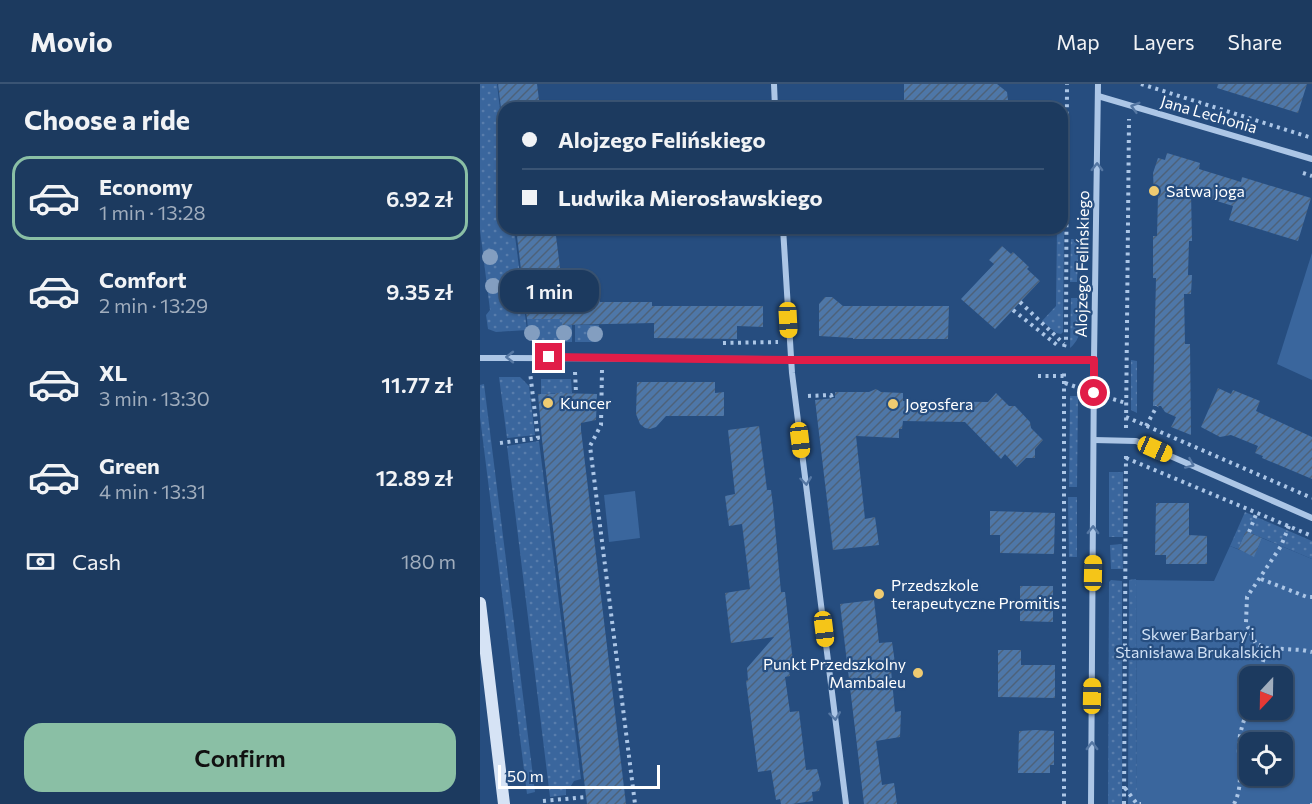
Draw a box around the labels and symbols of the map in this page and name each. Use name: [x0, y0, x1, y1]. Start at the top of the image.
street label: Jana Lechonia: [1159, 91, 1260, 136]
one-way arrow: [1130, 102, 1141, 114]
one-way arrow: [1091, 162, 1103, 171]
place label: Satwa joga: [1166, 181, 1245, 200]
marker: Satwa joga: [1147, 184, 1161, 198]
street label: Alojzego Felińskiego: [1071, 190, 1092, 338]
callout: 1 min: [500, 270, 598, 312]
car: [778, 302, 798, 338]
route end: [535, 343, 562, 370]
one-way arrow: [506, 351, 515, 363]
route start: [1080, 379, 1107, 406]
place label: Kuncer: [560, 393, 612, 412]
place label: Jogosfera: [905, 394, 973, 413]
marker: Kuncer: [541, 396, 555, 410]
marker: Jogosfera: [886, 397, 900, 411]
car: [789, 421, 811, 459]
car: [1135, 433, 1175, 465]
one-way arrow: [1183, 457, 1194, 469]
one-way arrow: [799, 476, 811, 485]
one-way arrow: [1087, 525, 1099, 534]
car: [1084, 555, 1102, 591]
place label: Przedszkole terapeutyczne Promitis: [891, 575, 1060, 612]
marker: Przedszkole terapeutyczne Promitis: [872, 587, 886, 601]
car: [813, 610, 835, 648]
park label: Skwer Barbary i Stanisława Brukalskich: [1115, 624, 1281, 661]
place label: Punkt Przedszkolny Mambaleu: [763, 654, 906, 691]
marker: Punkt Przedszkolny Mambaleu: [911, 666, 925, 680]
north arrow: [1239, 666, 1293, 720]
car: [1083, 678, 1101, 714]
one-way arrow: [828, 711, 841, 721]
one-way arrow: [1086, 741, 1098, 750]
scale bar: [498, 762, 660, 790]

